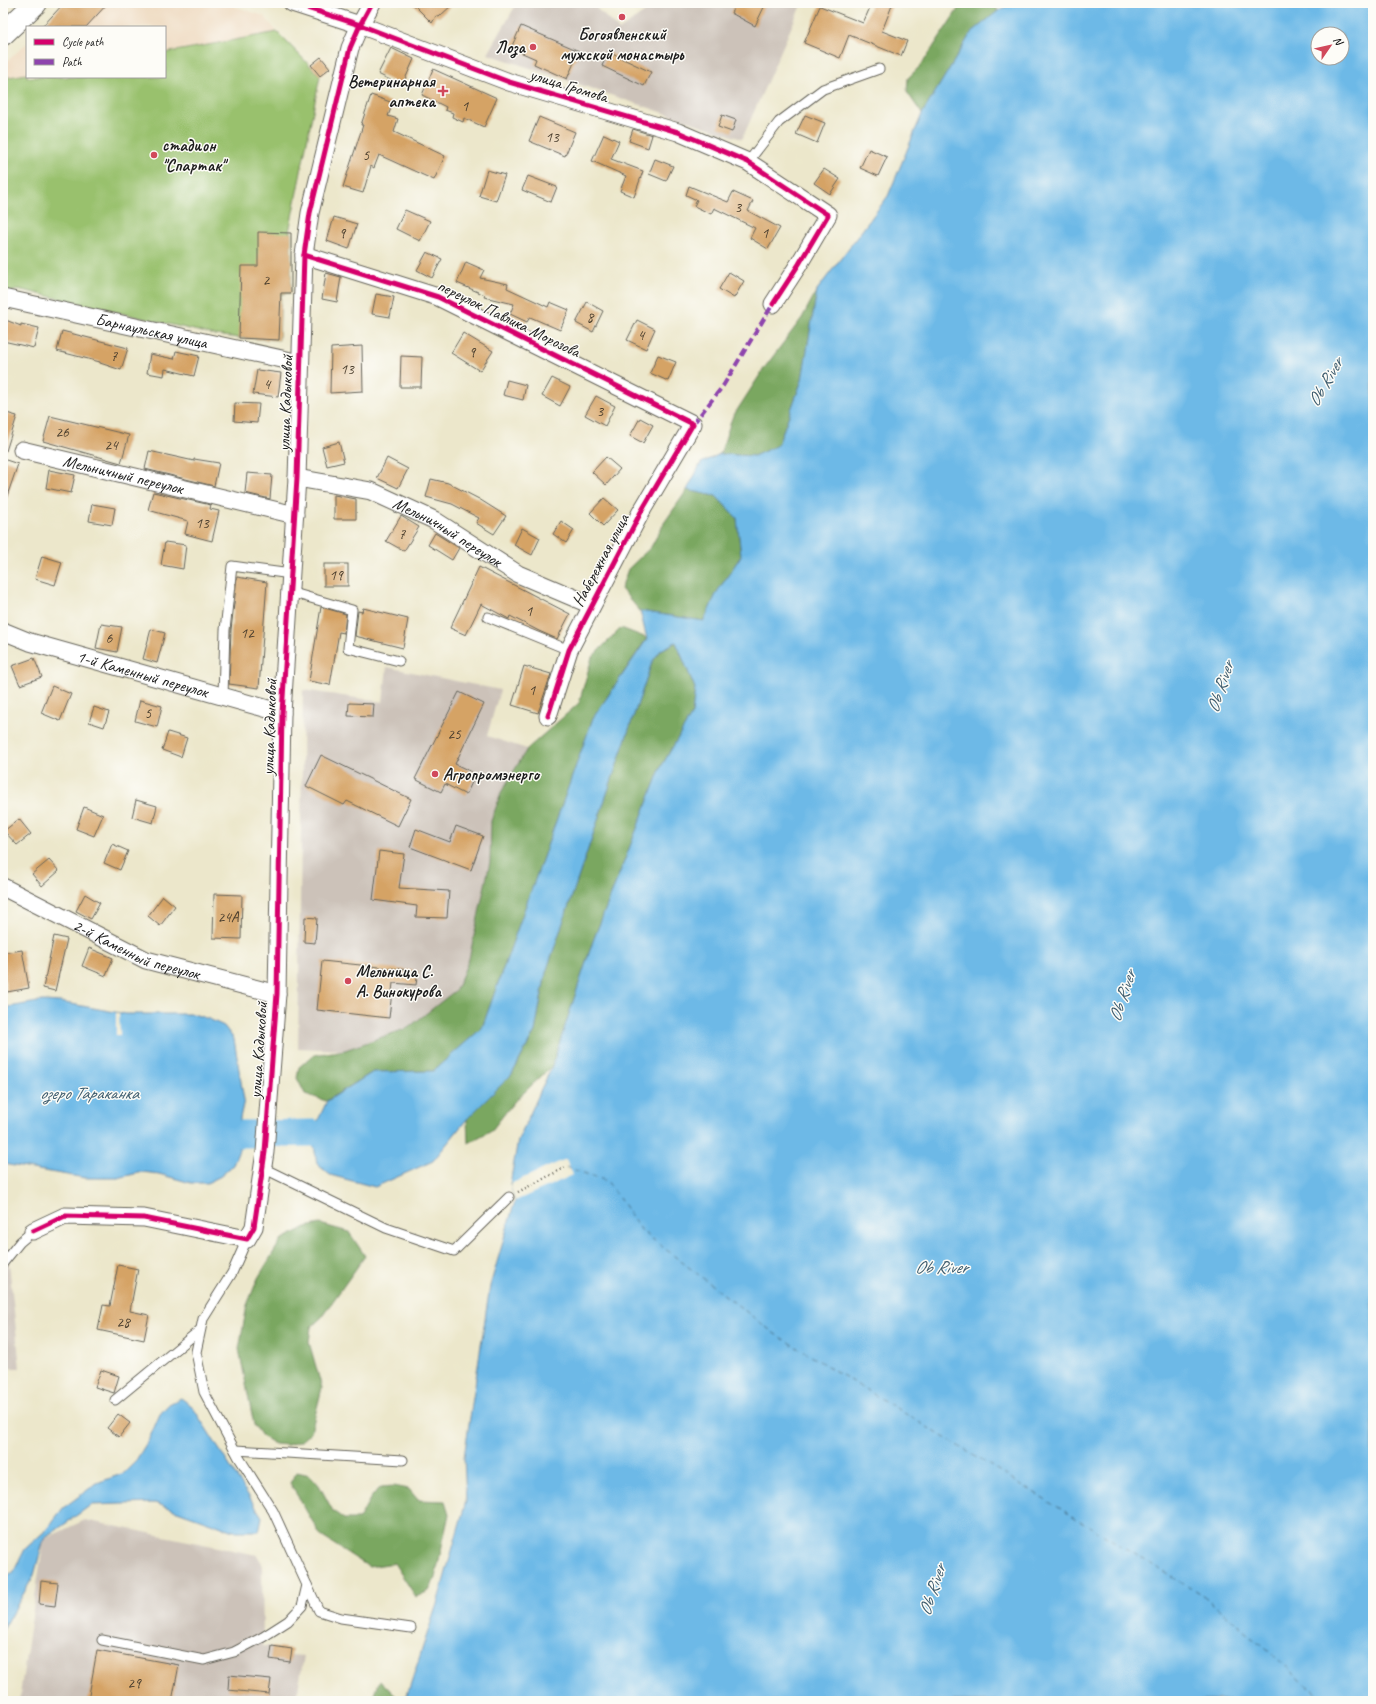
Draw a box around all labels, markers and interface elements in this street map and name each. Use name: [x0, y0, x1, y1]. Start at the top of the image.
marker: Богоявленский мужской монастырь: [617, 12, 627, 22]
place label: Богоявленский мужской монастырь: [560, 24, 685, 65]
legend: [26, 26, 166, 78]
north arrow: [1310, 26, 1350, 66]
text: Cycle path: [62, 34, 104, 50]
text: N: [1331, 34, 1347, 49]
place label: Лоза: [495, 37, 527, 59]
marker: Лоза: [528, 42, 538, 52]
text: Path: [62, 54, 82, 70]
street label: улица Громова: [526, 63, 612, 108]
place label: Ветеринарная аптека: [348, 71, 437, 112]
marker: Ветеринарная аптека: [438, 86, 448, 96]
house number: 1: [462, 97, 470, 116]
house number: 13: [545, 128, 560, 147]
place label: стадион "Спартак": [162, 135, 229, 176]
house number: 5: [363, 146, 371, 165]
marker: стадион "Спартак": [149, 150, 159, 160]
house number: 3: [735, 198, 743, 217]
house number: 9: [339, 224, 347, 243]
house number: 1: [762, 224, 770, 243]
house number: 2: [263, 271, 271, 290]
street label: переулок Павлика Морозова: [434, 275, 585, 363]
house number: 8: [587, 308, 595, 327]
street label: Барнаульская улица: [94, 309, 210, 354]
house number: 4: [638, 326, 646, 345]
house number: 9: [469, 343, 477, 362]
house number: 7: [111, 347, 119, 366]
water label: Ob River: [1302, 351, 1349, 410]
street label: улица Кадыковой: [273, 353, 298, 453]
house number: 13: [340, 360, 355, 379]
house number: 4: [264, 375, 272, 394]
house number: 3: [597, 402, 605, 421]
house number: 26: [55, 423, 70, 442]
house number: 24: [104, 436, 119, 455]
street label: Мельничный переулок: [61, 450, 187, 499]
street label: Мельничный переулок: [390, 493, 507, 573]
street label: Набережная улица: [567, 509, 634, 610]
house number: 13: [195, 514, 210, 533]
house number: 7: [399, 525, 407, 544]
house number: 19: [329, 566, 344, 585]
house number: 1: [526, 602, 534, 621]
house number: 12: [240, 624, 255, 643]
house number: 6: [106, 629, 114, 648]
street label: 1-й Каменный переулок: [74, 646, 212, 703]
water label: Ob River: [1201, 655, 1240, 715]
street label: улица Кадыковой: [257, 677, 282, 777]
house number: 1: [529, 681, 537, 700]
house number: 5: [145, 704, 153, 723]
house number: 25: [447, 725, 462, 744]
place label: Агропромэнерго: [443, 764, 541, 785]
marker: Агропромэнерго: [430, 769, 440, 779]
house number: 24А: [217, 908, 240, 927]
street label: 2-й Каменный переулок: [70, 915, 204, 985]
place label: Мельница С. А. Винокурова: [356, 961, 442, 1002]
water label: Ob River: [1103, 964, 1142, 1024]
marker: Мельница С. А. Винокурова: [343, 976, 353, 986]
street label: улица Кадыковой: [245, 1000, 272, 1100]
water label: озеро Тараканка: [40, 1082, 140, 1105]
water label: Ob River: [915, 1256, 971, 1278]
house number: 28: [116, 1313, 131, 1332]
water label: Ob River: [913, 1558, 952, 1618]
house number: 29: [127, 1674, 142, 1693]

